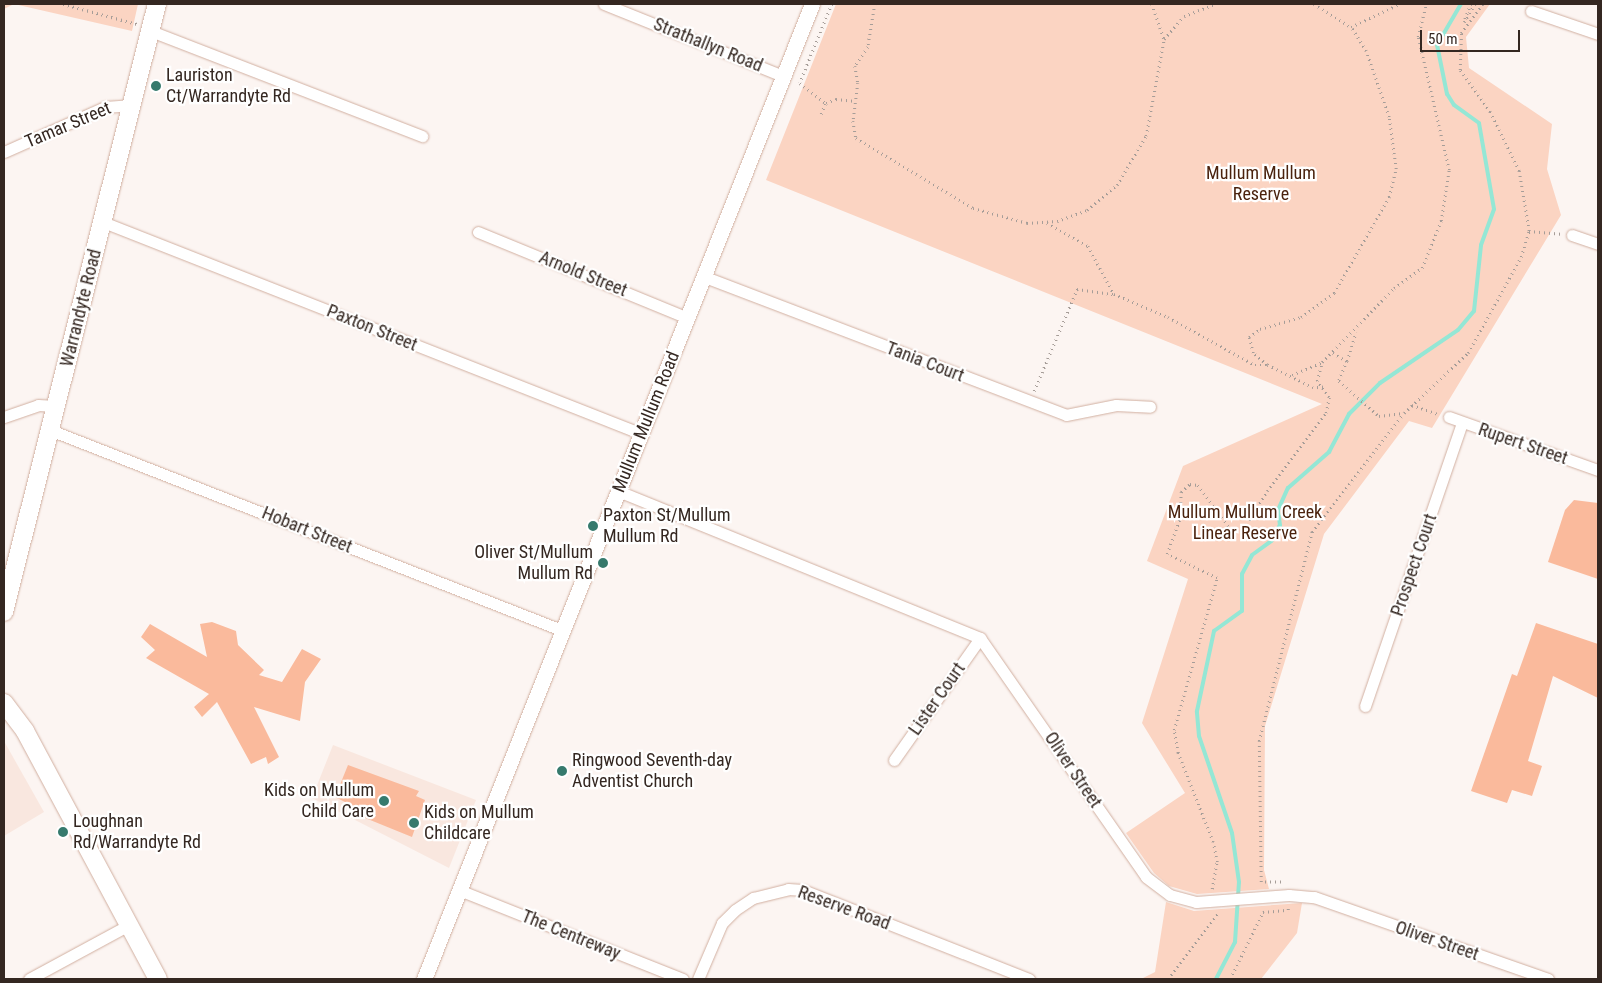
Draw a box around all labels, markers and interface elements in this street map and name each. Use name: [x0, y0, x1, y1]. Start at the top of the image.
street label: Strathallyn Road: [650, 13, 766, 77]
scale bar: [1422, 20, 1522, 52]
text: 50 m: [1428, 30, 1458, 48]
place label: Lauriston Ct/Warrandyte Rd: [166, 65, 291, 108]
marker: Lauriston Ct/Warrandyte Rd: [150, 80, 162, 92]
street label: Tamar Street: [22, 97, 114, 153]
park label: Mullum Mullum Reserve: [1206, 163, 1316, 205]
street label: Warrandyte Road: [56, 247, 106, 369]
street label: Arnold Street: [536, 247, 630, 301]
street label: Paxton Street: [324, 300, 420, 356]
street label: Tania Court: [883, 337, 967, 387]
street label: Mullum Mullum Road: [608, 348, 684, 496]
street label: Rupert Street: [1475, 419, 1571, 469]
street label: Hobart Street: [259, 502, 355, 558]
park label: Mullum Mullum Creek Linear Reserve: [1168, 502, 1322, 544]
place label: Paxton St/Mullum Mullum Rd: [603, 505, 731, 548]
street label: Prospect Court: [1386, 511, 1442, 619]
marker: Paxton St/Mullum Mullum Rd: [587, 520, 599, 532]
place label: Oliver St/Mullum Mullum Rd: [474, 542, 593, 584]
marker: Oliver St/Mullum Mullum Rd: [597, 557, 609, 569]
street label: Lister Court: [904, 659, 970, 739]
street label: Oliver Street: [1040, 728, 1106, 812]
place label: Ringwood Seventh-day Adventist Church: [572, 750, 732, 792]
marker: Ringwood Seventh-day Adventist Church: [556, 765, 568, 777]
place label: Kids on Mullum Child Care: [264, 780, 374, 822]
marker: Kids on Mullum Child Care: [378, 795, 390, 807]
place label: Kids on Mullum Childcare: [424, 802, 534, 844]
place label: Loughnan Rd/Warrandyte Rd: [73, 811, 201, 854]
marker: Kids on Mullum Childcare: [408, 817, 420, 829]
marker: Loughnan Rd/Warrandyte Rd: [57, 826, 69, 838]
street label: Reserve Road: [795, 881, 893, 935]
street label: The Centreway: [518, 905, 624, 965]
street label: Oliver Street: [1392, 917, 1482, 965]

